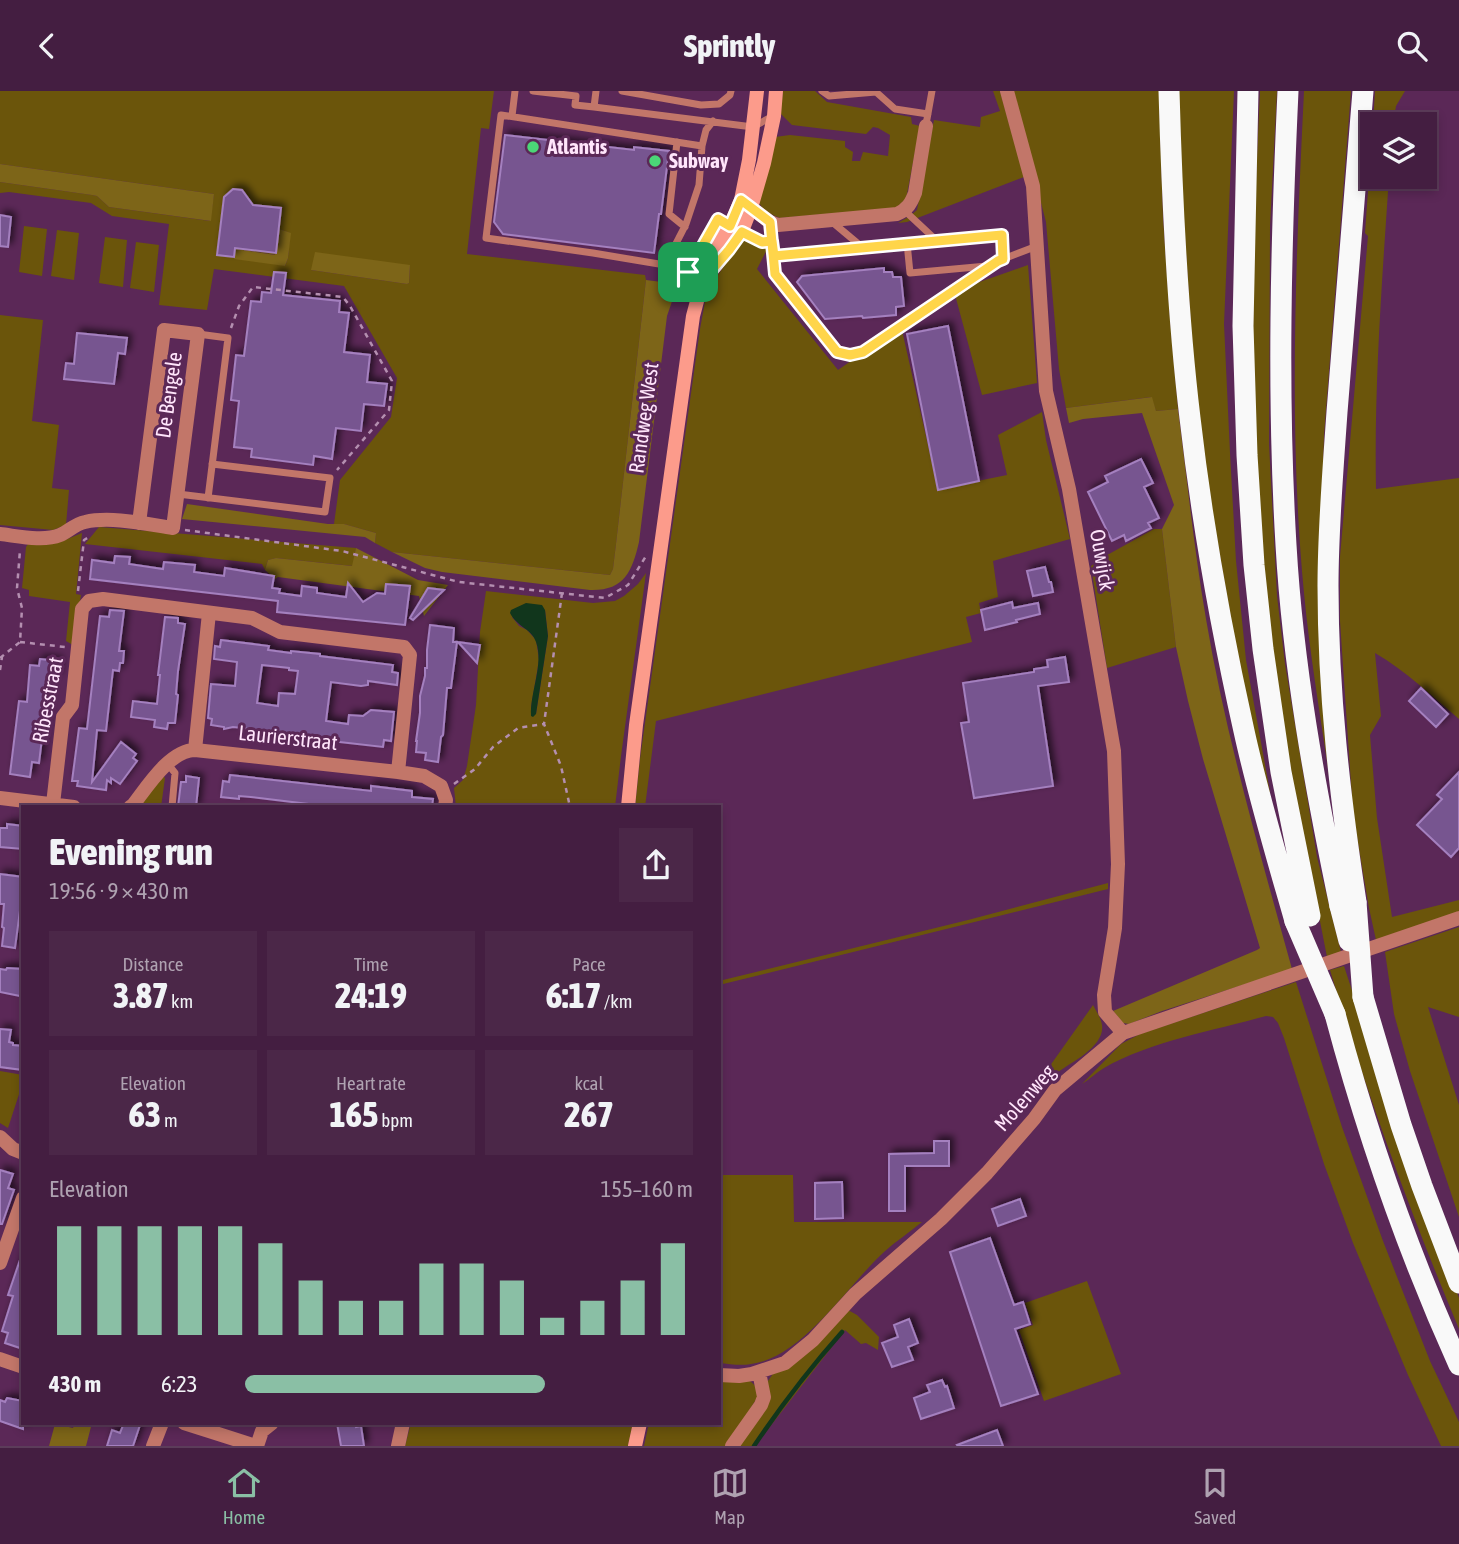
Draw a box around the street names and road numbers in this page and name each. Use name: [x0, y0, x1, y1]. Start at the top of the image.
street label: De Bengele: [150, 350, 186, 440]
street label: Randweg West: [623, 361, 663, 475]
street label: Ouwijck: [1086, 527, 1120, 592]
street label: Ribesstraat: [27, 655, 67, 745]
street label: Laurierstraat: [237, 720, 339, 754]
street label: Molenweg: [989, 1059, 1060, 1135]

